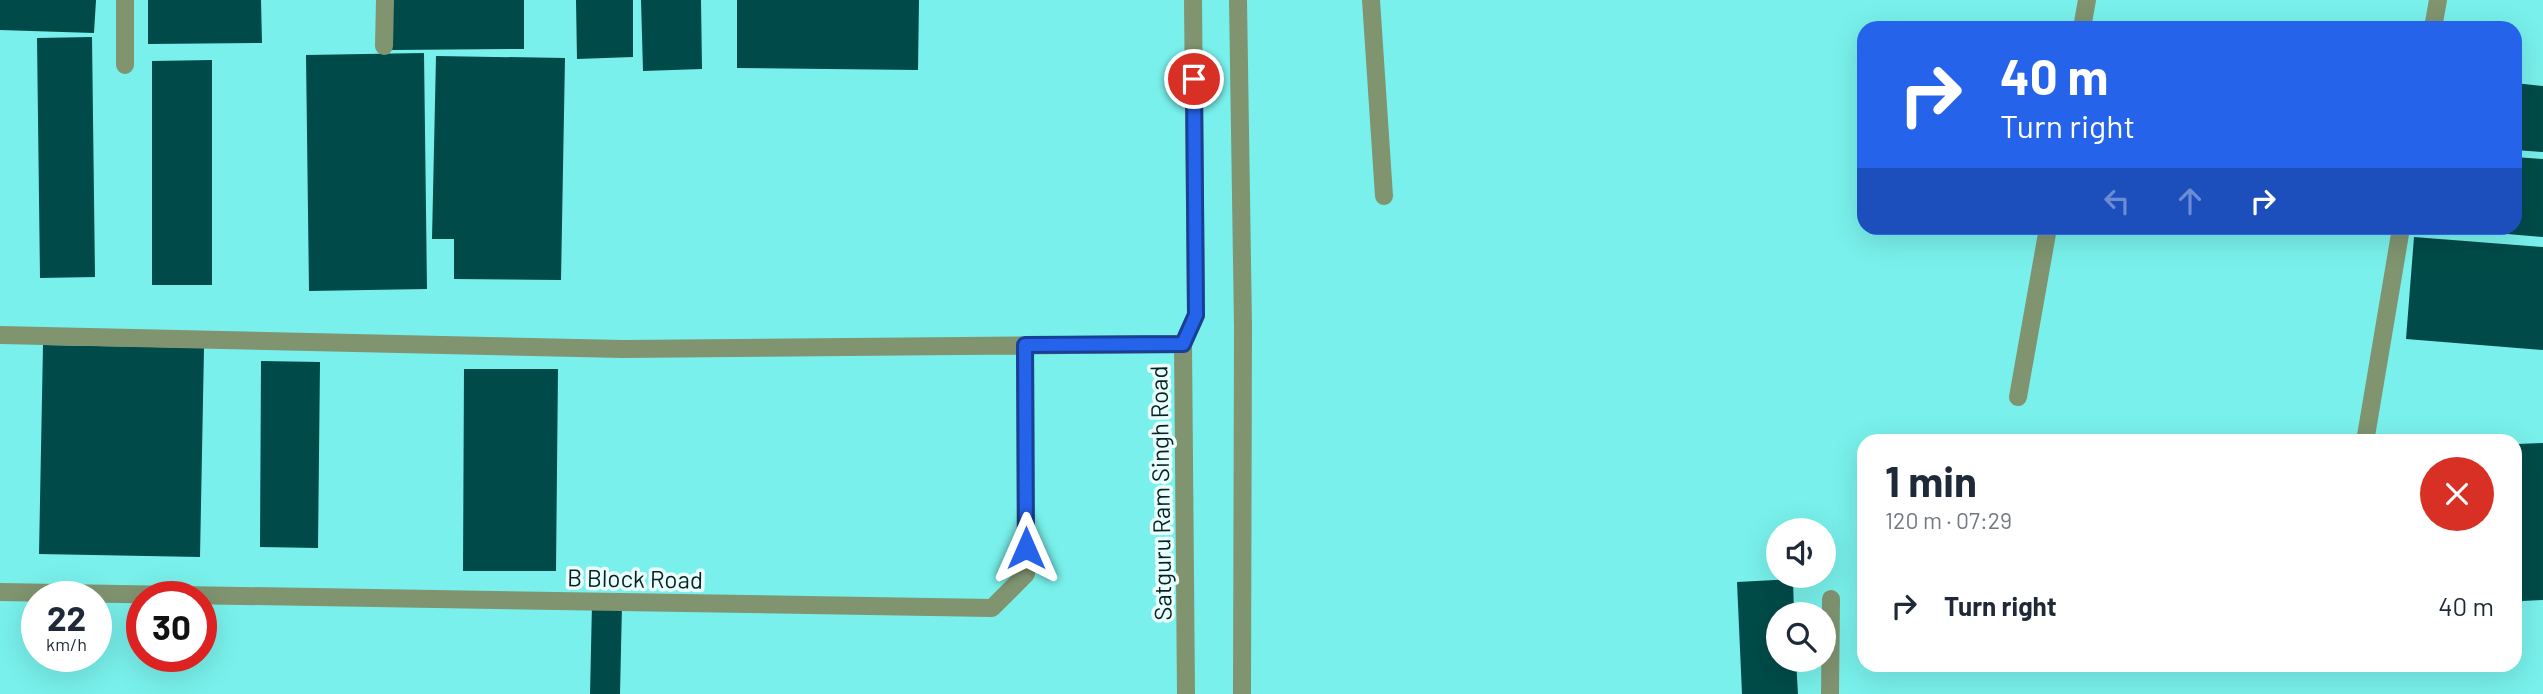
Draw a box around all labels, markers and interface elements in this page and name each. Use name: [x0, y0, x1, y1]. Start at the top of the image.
text: 40 m: [2000, 46, 2108, 105]
pin: [1164, 49, 1224, 109]
icon: right: [1885, 49, 1976, 140]
icon: arrive: [1175, 60, 1213, 98]
text: Turn right: [2000, 106, 2135, 144]
icon: left: [2098, 182, 2136, 220]
icon: ahead: [2171, 182, 2209, 220]
icon: right: [2244, 182, 2282, 220]
street label: Satguru Ram Singh Road: [1143, 365, 1177, 621]
text: 1 min: [1885, 455, 1977, 505]
button: close: [2420, 457, 2494, 531]
text: 120 m · 07:29: [1885, 506, 2012, 534]
position arrow: [989, 511, 1063, 585]
map controls: [1766, 518, 1836, 672]
button: sound: [1766, 518, 1836, 588]
street label: B Block Road: [567, 562, 703, 594]
speed limit sign: 30: [126, 581, 217, 672]
icon: right: [1885, 587, 1923, 625]
text: Turn right: [1944, 590, 2057, 621]
text: 40 m: [2438, 590, 2494, 621]
text: 22: [47, 596, 86, 638]
button: search: [1766, 602, 1836, 672]
text: km/h: [46, 633, 87, 655]

